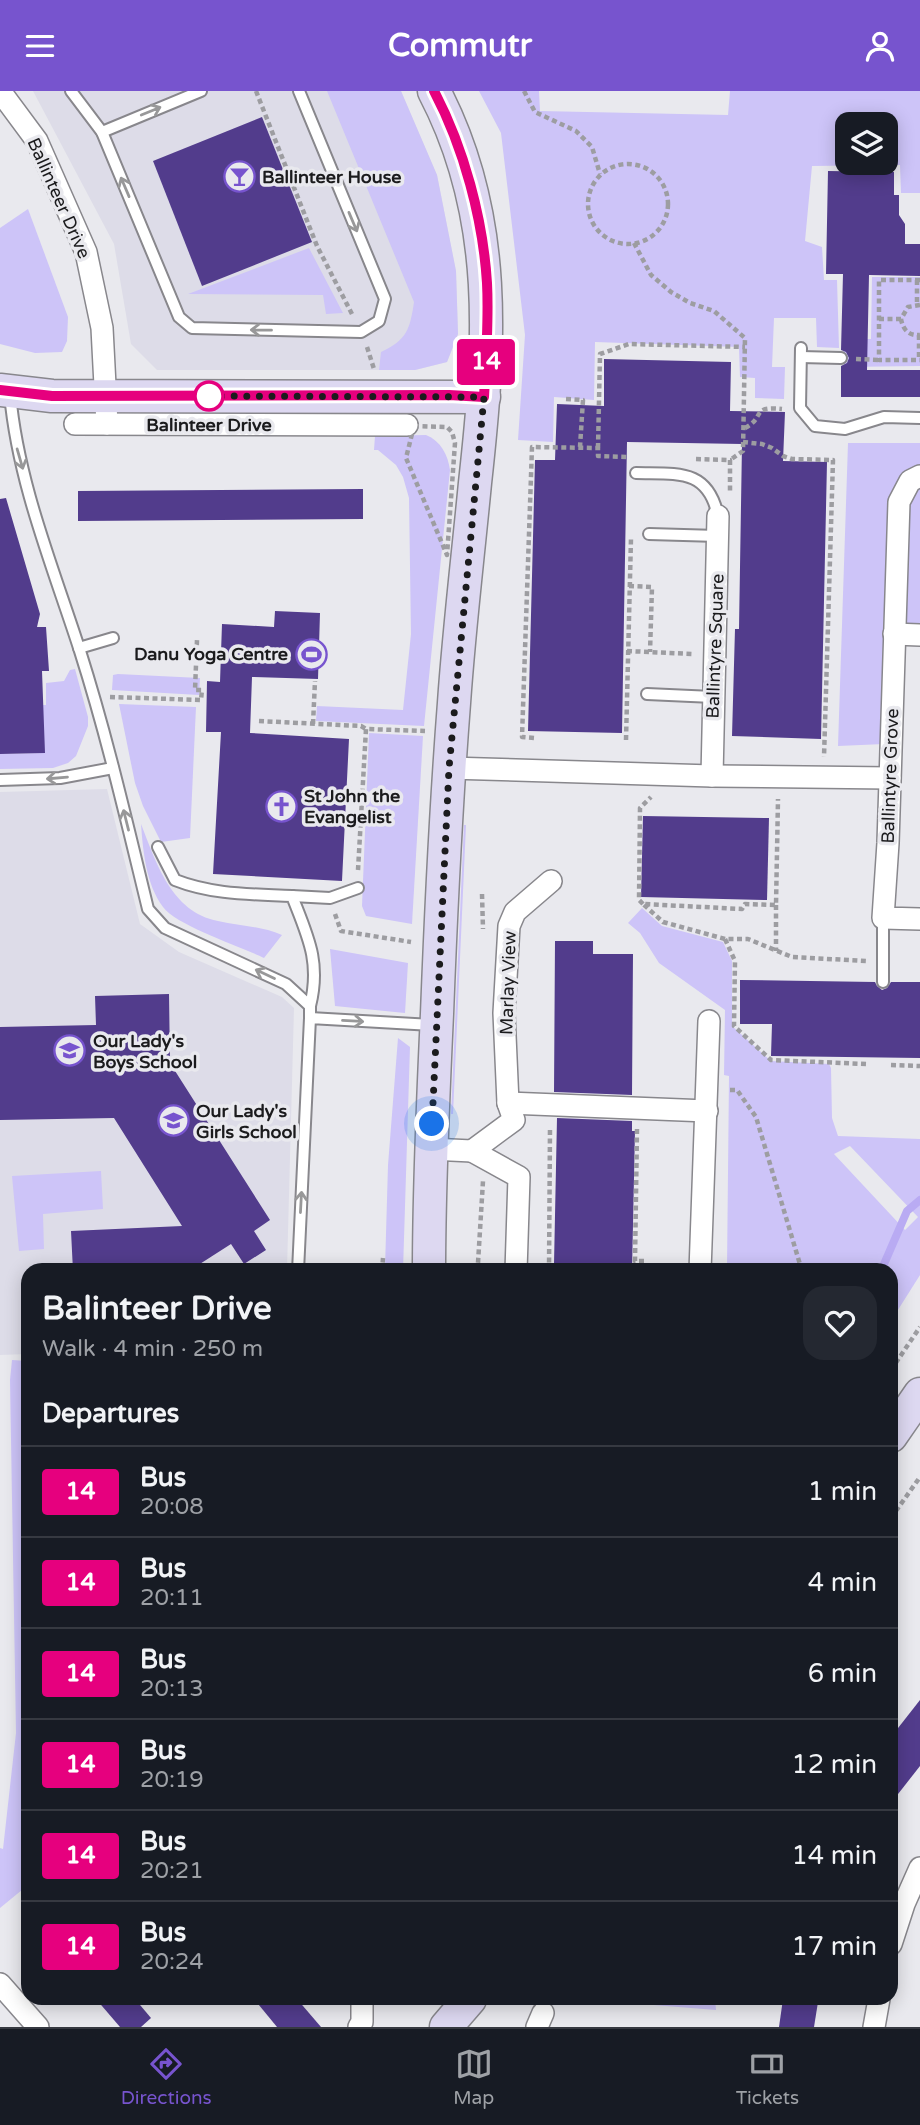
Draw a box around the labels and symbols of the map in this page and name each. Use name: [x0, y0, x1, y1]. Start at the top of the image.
one-way arrow: [140, 104, 162, 117]
street label: Ballinteer Drive: [23, 134, 95, 262]
bar icon: Ballinteer House: [222, 160, 256, 194]
place label: Ballinteer House: [262, 166, 402, 188]
one-way arrow: [118, 176, 131, 198]
one-way arrow: [347, 211, 360, 232]
one-way arrow: [250, 323, 273, 337]
line badge: 14: [454, 339, 518, 385]
marker: Balinteer Drive: [194, 381, 224, 411]
place label: Balinteer Drive: [146, 414, 272, 436]
one-way arrow: [14, 447, 27, 470]
street label: Ballintyre Square: [701, 573, 729, 719]
sports icon: Danu Yoga Centre: [294, 637, 328, 671]
place label: Danu Yoga Centre: [134, 643, 288, 665]
street label: Ballintyre Grove: [877, 708, 903, 844]
one-way arrow: [46, 772, 69, 785]
place label: St John the Evangelist: [304, 785, 400, 828]
church icon: St John the Evangelist: [264, 789, 298, 823]
one-way arrow: [119, 809, 132, 832]
street label: Marlay View: [495, 930, 521, 1036]
one-way arrow: [255, 967, 276, 981]
one-way arrow: [341, 1014, 364, 1027]
place label: Our Lady's Boys School: [93, 1030, 197, 1073]
school or university icon: Our Lady's Boys School: [53, 1034, 87, 1068]
place label: Our Lady's Girls School: [196, 1100, 297, 1143]
school or university icon: Our Lady's Girls School: [156, 1104, 190, 1138]
your location: [414, 1106, 449, 1141]
one-way arrow: [294, 1191, 307, 1214]

